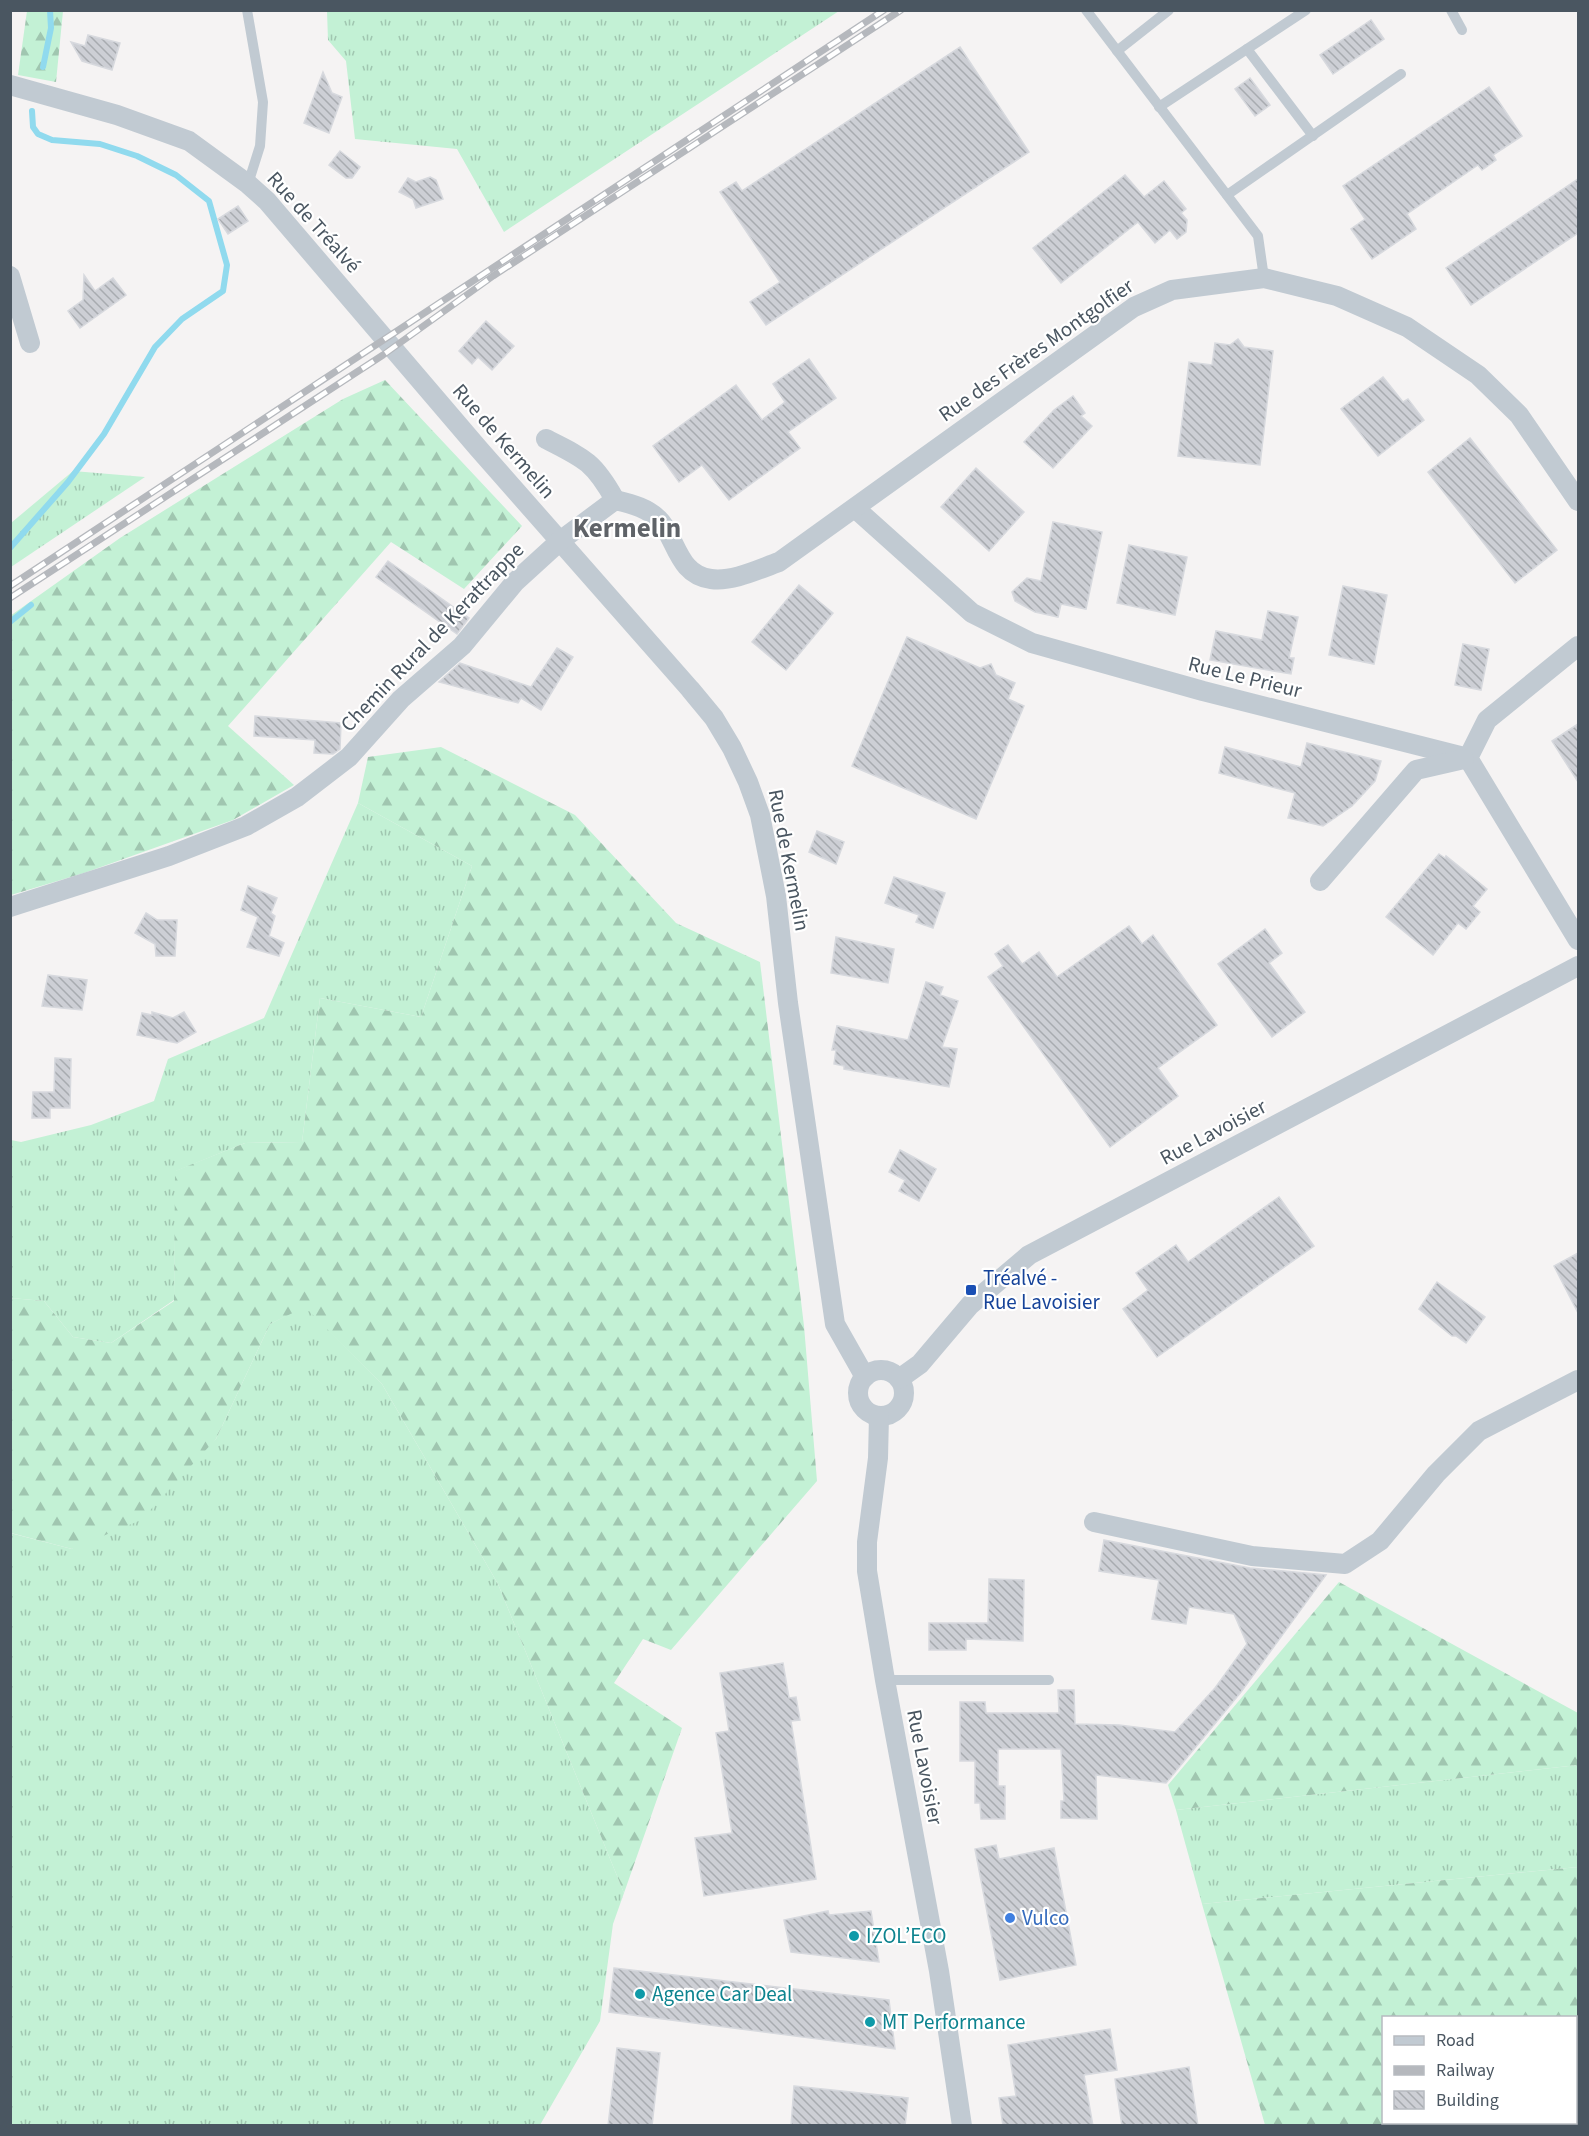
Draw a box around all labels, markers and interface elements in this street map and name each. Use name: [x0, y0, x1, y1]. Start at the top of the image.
street label: Rue de Tréalvé: [260, 164, 368, 280]
street label: Rue des Frères Montgolfier: [932, 271, 1140, 429]
street label: Rue de Kermelin: [446, 377, 562, 505]
district label: Kermelin: [573, 509, 681, 548]
street label: Chemin Rural de Kerattrappe: [333, 536, 531, 738]
street label: Rue Le Prieur: [1185, 648, 1306, 706]
street label: Rue de Kermelin: [761, 787, 817, 933]
street label: Rue Lavoisier: [1154, 1091, 1272, 1173]
place label: Tréalvé - Rue Lavoisier: [983, 1263, 1100, 1317]
marker: Tréalvé - Rue Lavoisier: [964, 1283, 978, 1297]
street label: Rue Lavoisier: [899, 1707, 951, 1828]
place label: Vulco: [1022, 1903, 1069, 1933]
marker: Vulco: [1003, 1911, 1017, 1925]
place label: IZOL’ECO: [866, 1921, 947, 1951]
marker: IZOL’ECO: [847, 1929, 861, 1943]
place label: Agence Car Deal: [652, 1979, 792, 2009]
marker: Agence Car Deal: [633, 1987, 647, 2001]
place label: MT Performance: [882, 2007, 1025, 2037]
marker: MT Performance: [863, 2015, 877, 2029]
legend: [1382, 2016, 1577, 2124]
text: Road: [1436, 2028, 1475, 2053]
text: Railway: [1436, 2058, 1495, 2083]
text: Building: [1436, 2088, 1499, 2113]

